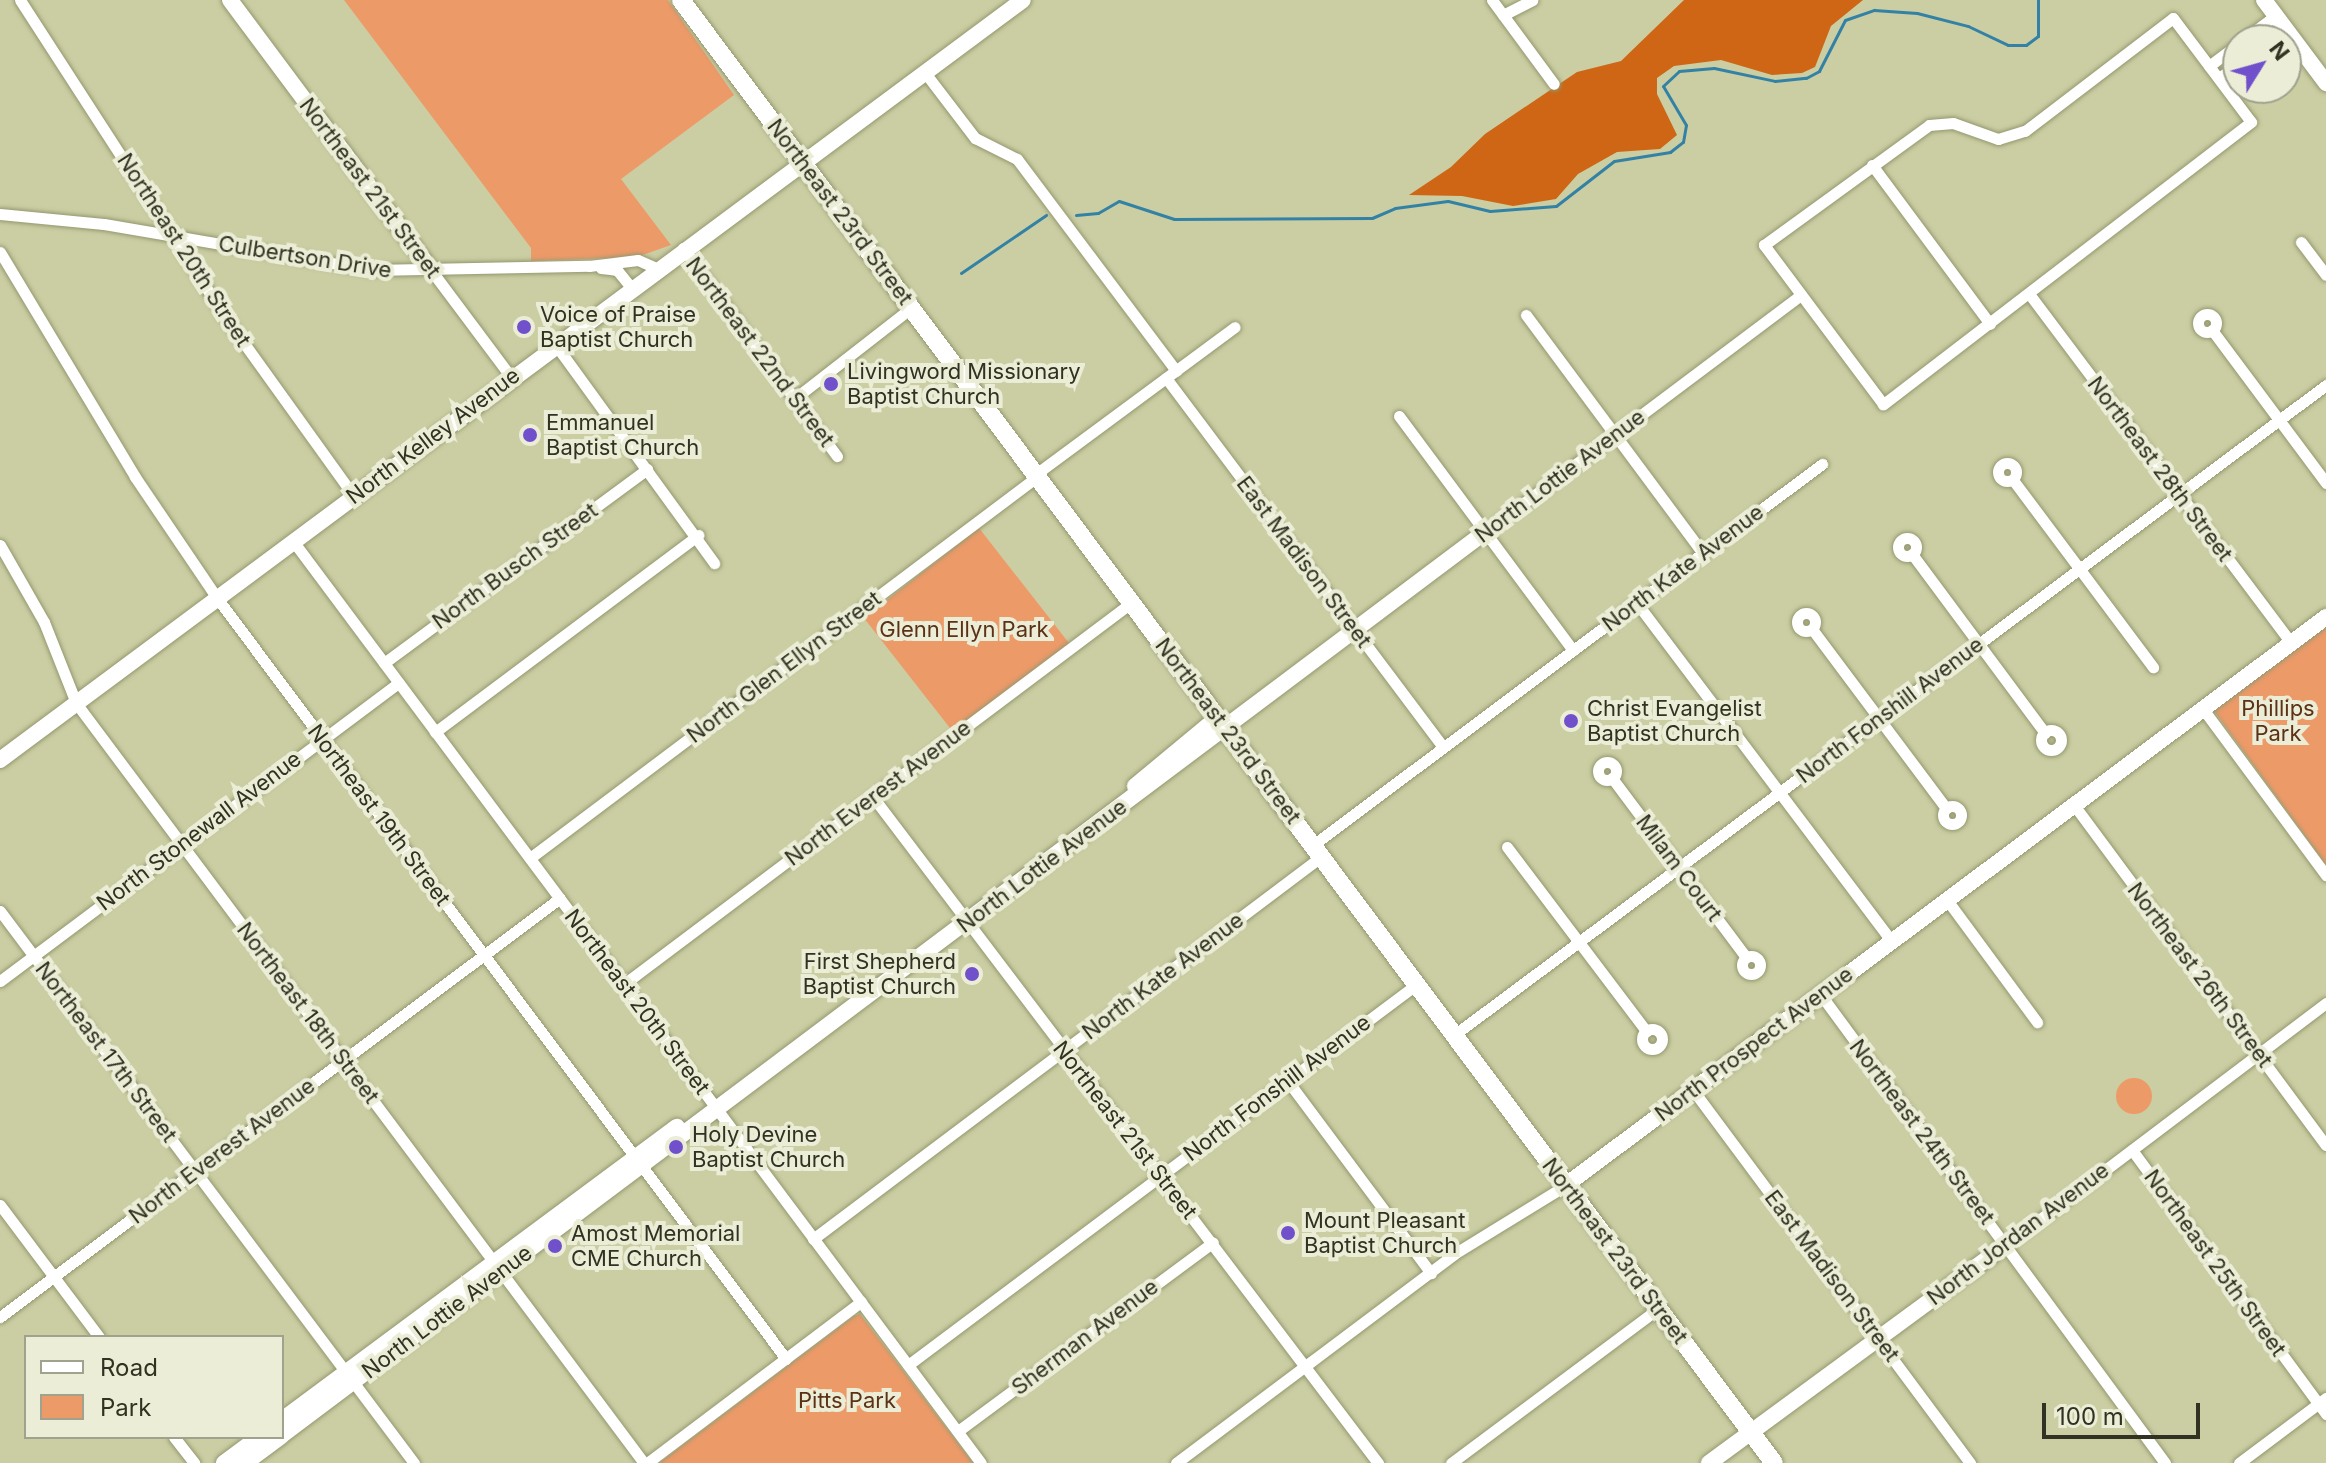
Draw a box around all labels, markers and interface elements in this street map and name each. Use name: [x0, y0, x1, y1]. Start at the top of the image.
north arrow: [2222, 24, 2302, 104]
text: N: [2264, 36, 2295, 65]
street label: Northeast 21st Street: [294, 93, 446, 283]
street label: Northeast 23rd Street: [762, 114, 918, 310]
street label: Northeast 20th Street: [112, 148, 256, 352]
street label: Culbertson Drive: [217, 230, 393, 284]
street label: Northeast 22nd Street: [680, 252, 840, 452]
place label: Voice of Praise Baptist Church: [540, 301, 696, 352]
marker: Voice of Praise Baptist Church: [515, 318, 533, 336]
place label: Livingword Missionary Baptist Church: [847, 358, 1081, 410]
street label: North Kelley Avenue: [341, 362, 525, 510]
street label: Northeast 28th Street: [2082, 371, 2238, 567]
marker: Livingword Missionary Baptist Church: [822, 375, 840, 393]
street label: North Lottie Avenue: [1470, 404, 1650, 548]
place label: Emmanuel Baptist Church: [546, 409, 699, 460]
marker: Emmanuel Baptist Church: [521, 426, 539, 444]
street label: East Madison Street: [1231, 471, 1377, 653]
street label: North Busch Street: [427, 497, 603, 635]
street label: North Kate Avenue: [1597, 499, 1769, 637]
street label: North Glen Ellyn Street: [682, 585, 886, 749]
park label: Glenn Ellyn Park: [879, 617, 1049, 643]
street label: North Fonshill Avenue: [1791, 631, 1989, 789]
street label: Northeast 23rd Street: [1150, 633, 1306, 829]
place label: Christ Evangelist Baptist Church: [1587, 695, 1762, 746]
park label: Phillips Park: [2241, 695, 2315, 746]
marker: Christ Evangelist Baptist Church: [1562, 712, 1580, 730]
street label: North Everest Avenue: [780, 715, 976, 871]
street label: Northeast 19th Street: [302, 719, 456, 911]
street label: North Stonewall Avenue: [92, 746, 306, 916]
street label: North Lottie Avenue: [952, 794, 1132, 938]
street label: Milam Court: [1630, 810, 1728, 926]
street label: Northeast 26th Street: [2122, 877, 2278, 1073]
street label: Northeast 20th Street: [559, 904, 715, 1100]
street label: North Kate Avenue: [1077, 907, 1249, 1045]
street label: Northeast 18th Street: [231, 917, 385, 1109]
place label: First Shepherd Baptist Church: [803, 948, 956, 1000]
street label: Northeast 17th Street: [30, 957, 182, 1147]
street label: North Prospect Avenue: [1650, 961, 1858, 1127]
marker: First Shepherd Baptist Church: [963, 965, 981, 983]
street label: North Fonshill Avenue: [1178, 1009, 1376, 1167]
street label: Northeast 24th Street: [1844, 1034, 2000, 1230]
street label: Northeast 21st Street: [1047, 1036, 1203, 1224]
street label: North Everest Avenue: [124, 1073, 320, 1229]
place label: Holy Devine Baptist Church: [692, 1121, 845, 1172]
marker: Holy Devine Baptist Church: [667, 1138, 685, 1156]
street label: Northeast 23rd Street: [1537, 1153, 1693, 1349]
street label: North Jordan Avenue: [1922, 1157, 2114, 1311]
street label: Northeast 25th Street: [2138, 1165, 2292, 1361]
street label: East Madison Street: [1759, 1185, 1905, 1367]
place label: Mount Pleasant Baptist Church: [1304, 1207, 1465, 1258]
place label: Amost Memorial CME Church: [571, 1220, 740, 1272]
marker: Mount Pleasant Baptist Church: [1279, 1224, 1297, 1242]
marker: Amost Memorial CME Church: [546, 1237, 564, 1255]
street label: North Lottie Avenue: [357, 1240, 537, 1384]
street label: Sherman Avenue: [1007, 1273, 1163, 1401]
legend: [24, 1335, 284, 1439]
text: Road: [100, 1353, 158, 1382]
scale bar: [2046, 1387, 2204, 1437]
park label: Pitts Park: [798, 1388, 896, 1414]
text: Park: [100, 1393, 151, 1422]
text: 100 m: [2056, 1402, 2124, 1431]

